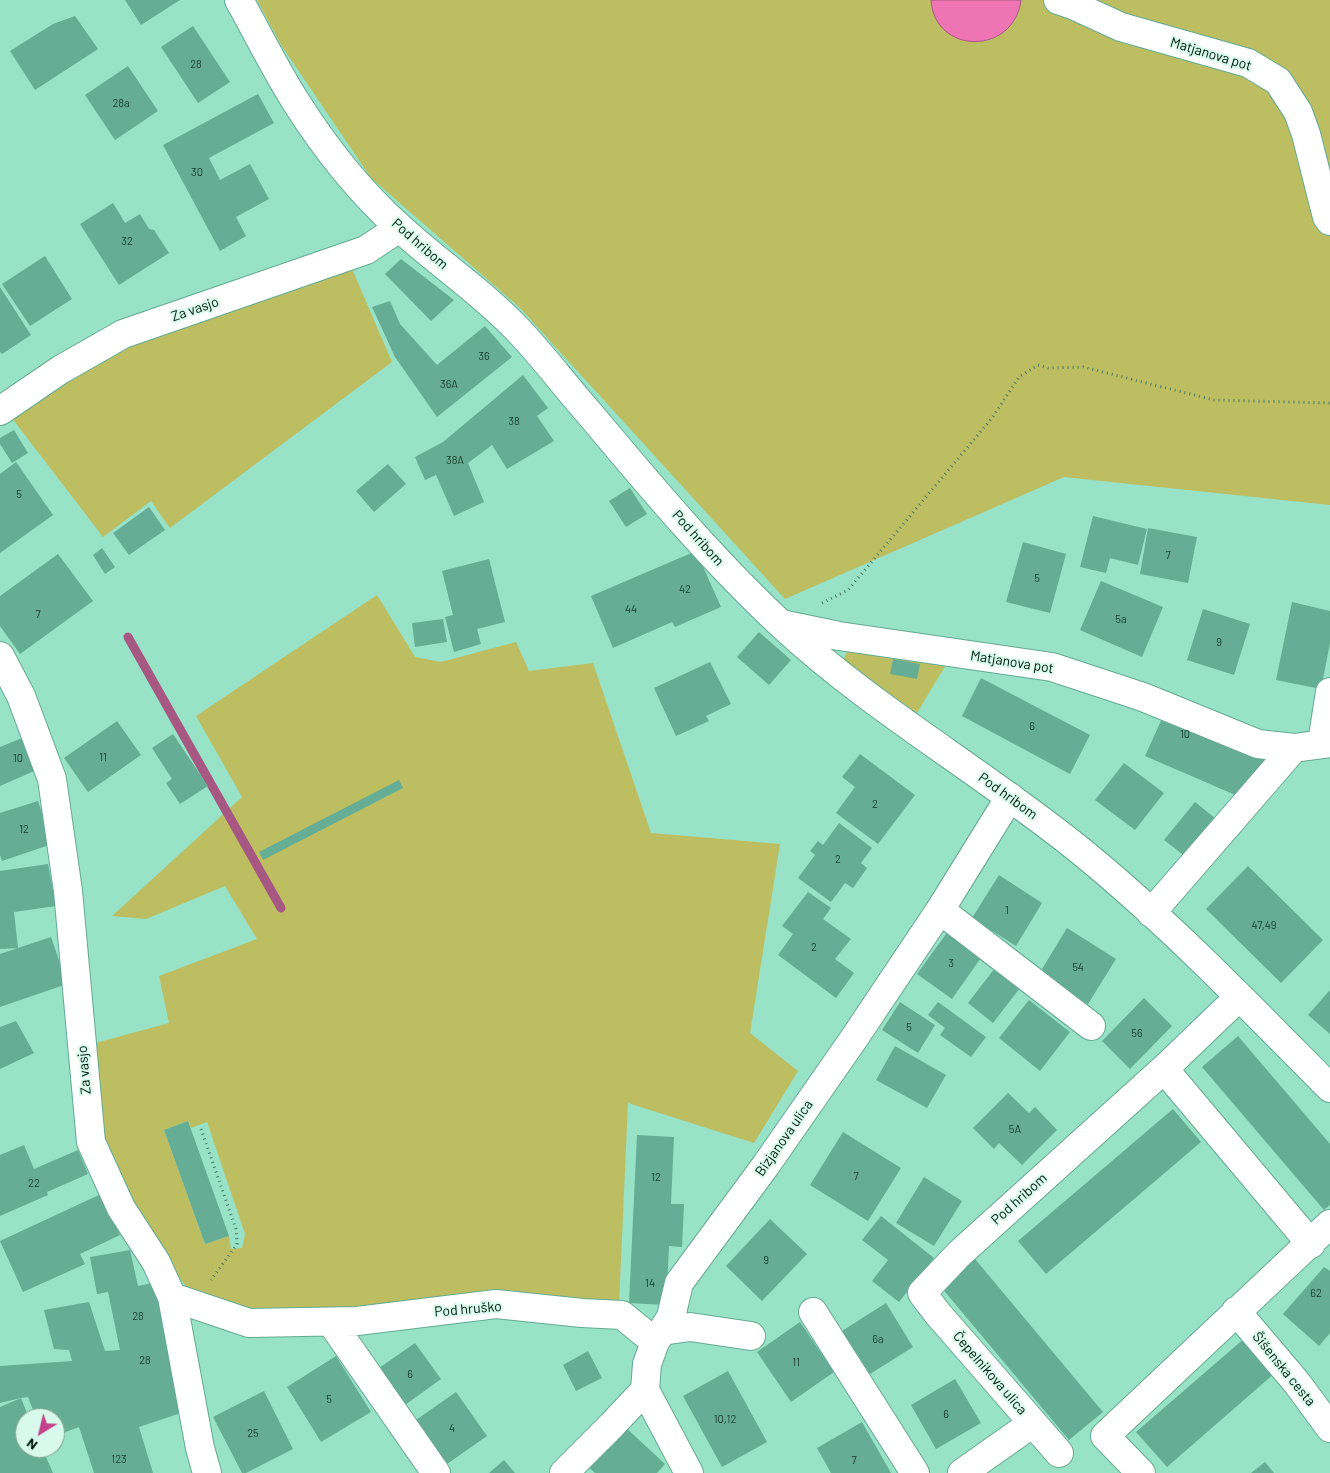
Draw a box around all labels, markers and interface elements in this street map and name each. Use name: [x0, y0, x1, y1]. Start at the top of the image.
street label: Matjanova pot: [1168, 34, 1254, 74]
house number: 28: [190, 57, 202, 71]
house number: 28a: [112, 96, 130, 110]
house number: 30: [191, 165, 203, 179]
street label: Pod hribom: [388, 215, 452, 273]
house number: 32: [121, 234, 133, 248]
street label: Za vasjo: [169, 293, 221, 325]
house number: 36: [478, 349, 490, 363]
house number: 36A: [440, 377, 458, 391]
house number: 38: [508, 414, 520, 428]
house number: 38A: [446, 453, 464, 467]
house number: 5: [16, 487, 22, 501]
street label: Pod hribom: [669, 507, 727, 569]
house number: 7: [1165, 548, 1171, 562]
house number: 5: [1034, 571, 1040, 585]
house number: 42: [679, 582, 691, 596]
house number: 44: [625, 602, 637, 616]
house number: 7: [35, 607, 41, 621]
house number: 5a: [1115, 612, 1127, 626]
house number: 9: [1216, 635, 1222, 649]
street label: Matjanova pot: [969, 647, 1055, 677]
house number: 6: [1029, 719, 1035, 733]
house number: 10: [1180, 727, 1190, 741]
house number: 11: [99, 750, 107, 764]
house number: 10: [13, 751, 23, 765]
street label: Pod hribom: [975, 769, 1041, 823]
house number: 2: [872, 797, 878, 811]
house number: 12: [19, 822, 29, 836]
house number: 2: [835, 852, 841, 866]
house number: 1: [1005, 903, 1009, 917]
house number: 47,49: [1251, 918, 1277, 932]
house number: 2: [811, 940, 817, 954]
house number: 3: [948, 956, 954, 970]
house number: 54: [1072, 960, 1084, 974]
house number: 5: [906, 1020, 912, 1034]
house number: 56: [1131, 1026, 1143, 1040]
street label: Za vasjo: [73, 1045, 95, 1095]
street label: Bizjanova ulica: [752, 1097, 816, 1179]
house number: 5A: [1009, 1122, 1021, 1136]
house number: 7: [853, 1169, 859, 1183]
house number: 12: [651, 1170, 661, 1184]
street label: Pod hribom: [988, 1170, 1050, 1228]
house number: 22: [28, 1176, 40, 1190]
house number: 9: [763, 1253, 769, 1267]
house number: 14: [645, 1276, 655, 1290]
house number: 62: [1310, 1286, 1322, 1300]
street label: Pod hruško: [434, 1298, 502, 1320]
house number: 28: [132, 1309, 144, 1323]
street label: Čepelnikova ulica: [949, 1328, 1031, 1418]
street label: Šišenska cesta: [1249, 1328, 1319, 1410]
house number: 6a: [872, 1332, 884, 1346]
house number: 28: [139, 1353, 151, 1367]
house number: 11: [792, 1355, 800, 1369]
house number: 6: [407, 1367, 413, 1381]
house number: 5: [326, 1392, 332, 1406]
house number: 6: [943, 1407, 949, 1421]
north arrow: [15, 1408, 65, 1458]
house number: 10,12: [714, 1412, 736, 1426]
house number: 4: [449, 1421, 455, 1435]
house number: 25: [247, 1426, 259, 1440]
text: N: [23, 1435, 40, 1454]
house number: 123: [111, 1452, 127, 1466]
house number: 7: [851, 1453, 857, 1467]

